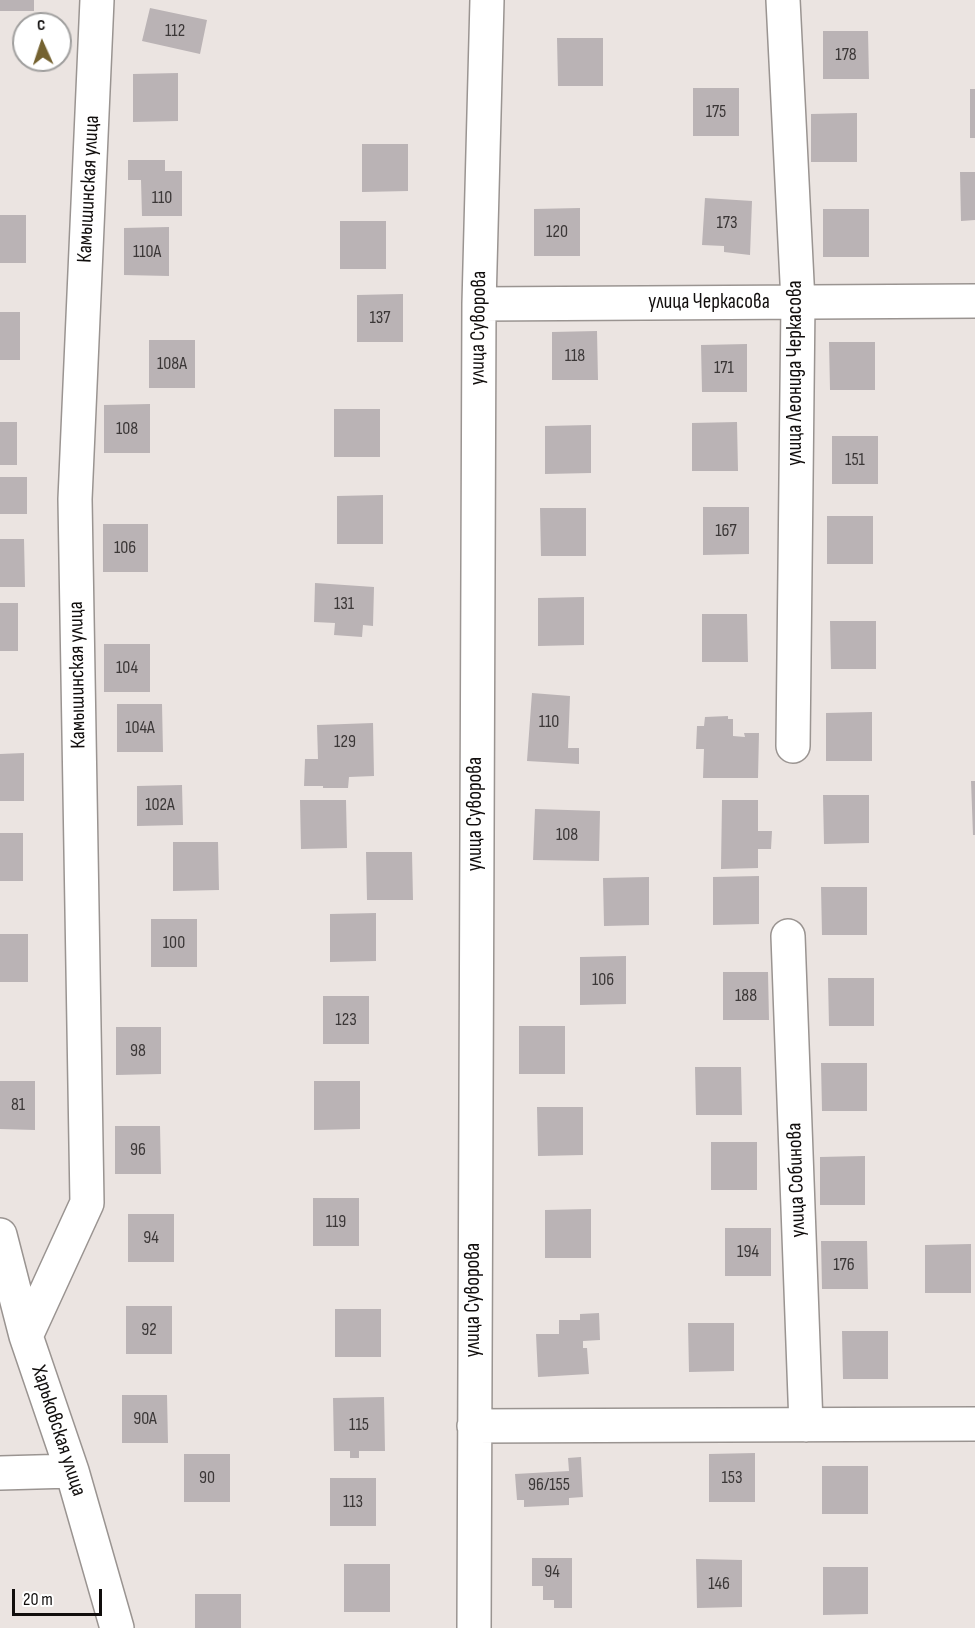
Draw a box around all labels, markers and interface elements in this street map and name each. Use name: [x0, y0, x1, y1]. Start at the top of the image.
north arrow: [12, 12, 72, 72]
text: С: [37, 16, 46, 35]
house number: 112: [165, 20, 185, 42]
house number: 178: [835, 44, 857, 66]
house number: 175: [706, 101, 726, 123]
street label: Камышинская улица: [73, 115, 105, 263]
house number: 110: [152, 187, 172, 209]
house number: 173: [716, 212, 738, 234]
house number: 120: [546, 221, 568, 243]
house number: 110А: [133, 241, 161, 263]
street label: улица Суворова: [465, 271, 493, 385]
street label: улица Леонида Черкасова: [783, 280, 809, 466]
street label: улица Черкасова: [648, 290, 770, 316]
house number: 137: [369, 307, 391, 329]
house number: 118: [565, 345, 585, 367]
house number: 108А: [157, 353, 187, 375]
house number: 171: [714, 357, 734, 379]
house number: 108: [116, 418, 138, 440]
house number: 151: [845, 449, 865, 471]
house number: 167: [715, 520, 737, 542]
house number: 106: [114, 537, 136, 559]
house number: 131: [334, 593, 354, 615]
street label: Камышинская улица: [64, 601, 92, 749]
house number: 104: [116, 657, 138, 679]
house number: 110: [539, 711, 559, 733]
house number: 104А: [125, 717, 155, 739]
house number: 129: [334, 731, 356, 753]
street label: улица Суворова: [463, 757, 489, 871]
house number: 102А: [145, 794, 175, 816]
house number: 108: [556, 824, 578, 846]
house number: 100: [163, 932, 185, 954]
house number: 106: [592, 969, 614, 991]
house number: 188: [735, 985, 757, 1007]
house number: 123: [335, 1009, 357, 1031]
house number: 98: [130, 1040, 146, 1062]
house number: 81: [11, 1094, 25, 1116]
street label: улица Собинова: [782, 1122, 812, 1238]
house number: 96: [130, 1139, 146, 1161]
house number: 119: [326, 1211, 346, 1233]
house number: 94: [143, 1227, 159, 1249]
house number: 194: [737, 1241, 759, 1263]
street label: улица Суворова: [461, 1243, 487, 1357]
house number: 176: [833, 1254, 855, 1276]
house number: 92: [141, 1319, 157, 1341]
street label: Харьковская улица: [25, 1363, 91, 1499]
house number: 90А: [133, 1408, 157, 1430]
house number: 115: [349, 1414, 369, 1436]
house number: 90: [199, 1467, 215, 1489]
house number: 153: [721, 1467, 743, 1489]
house number: 96/155: [528, 1474, 570, 1496]
house number: 113: [343, 1491, 363, 1513]
house number: 94: [544, 1561, 560, 1583]
house number: 146: [708, 1573, 730, 1595]
scale bar: [15, 1577, 105, 1615]
text: 20 m: [23, 1589, 53, 1610]

